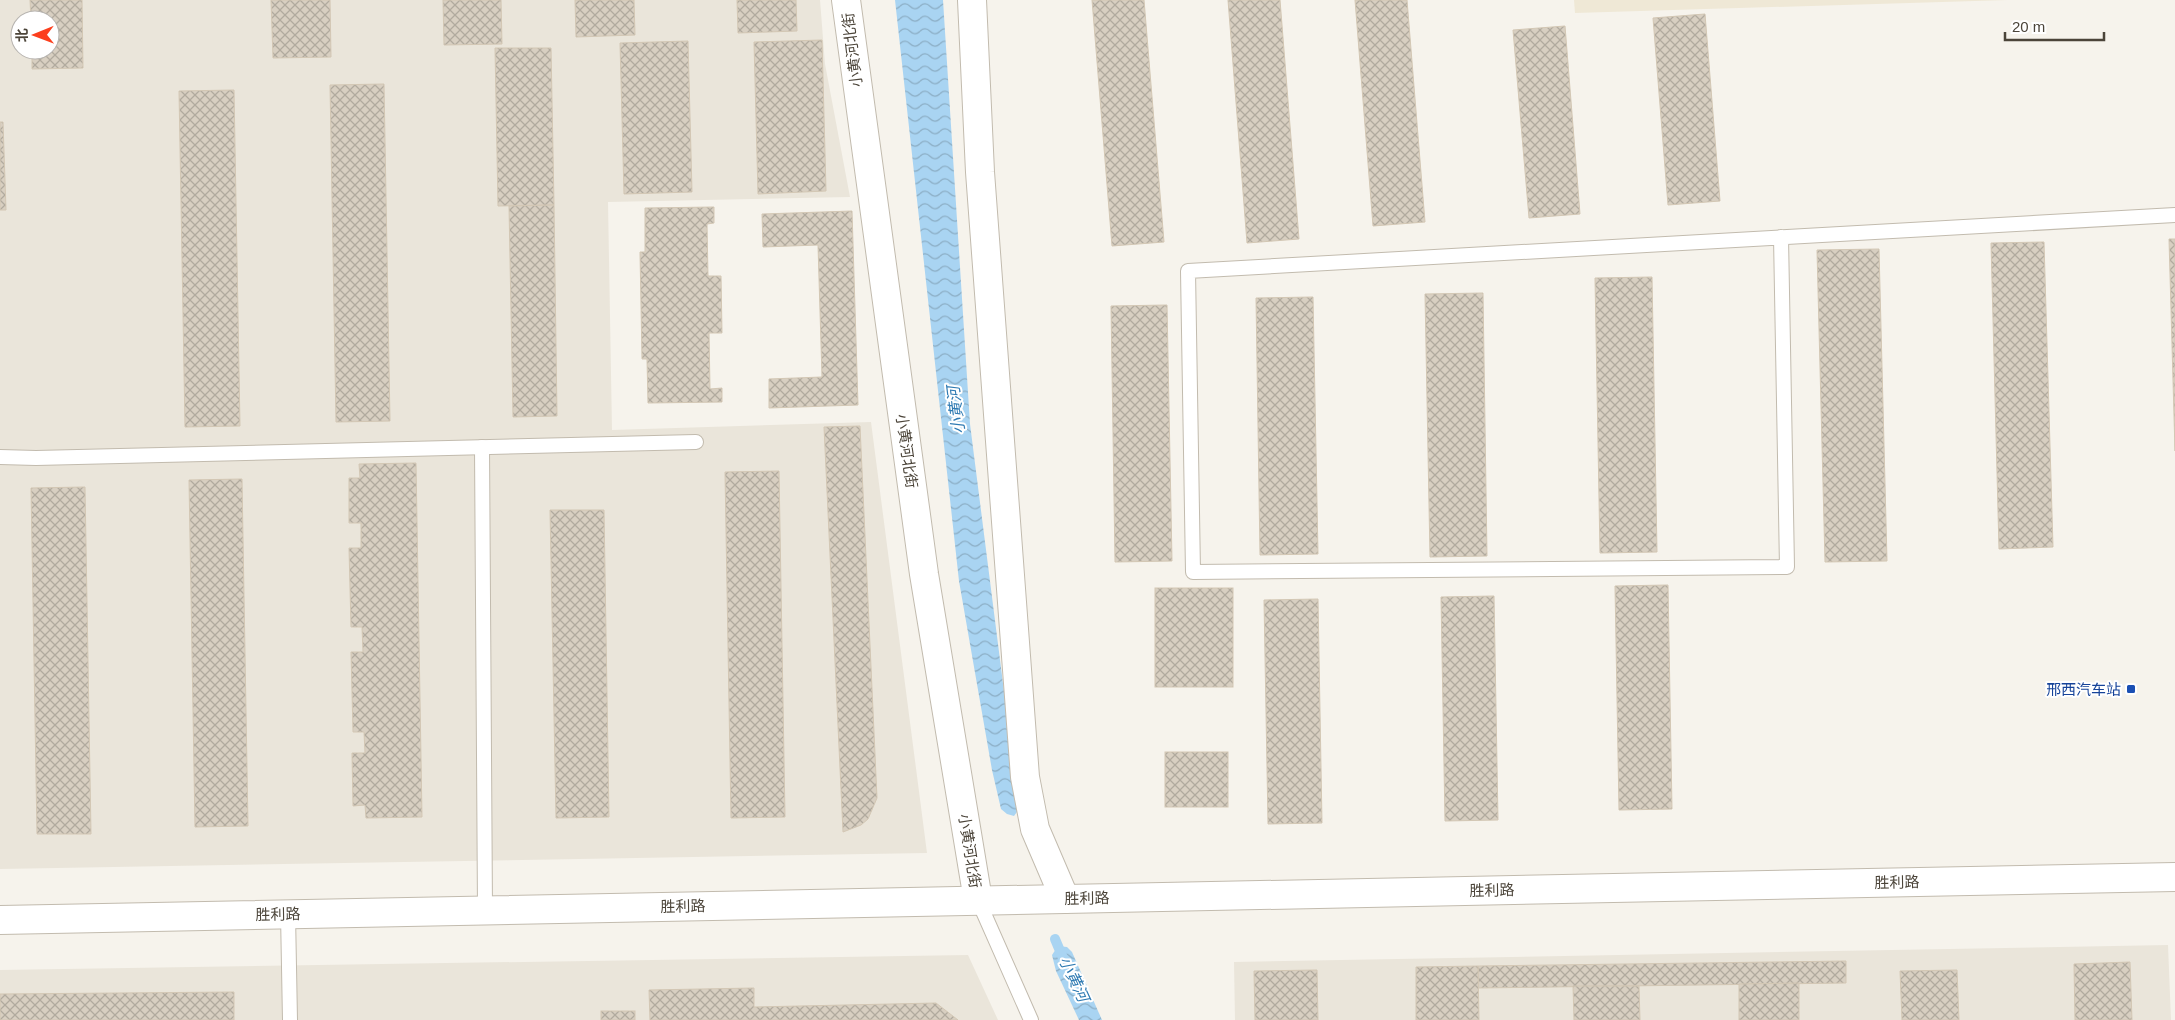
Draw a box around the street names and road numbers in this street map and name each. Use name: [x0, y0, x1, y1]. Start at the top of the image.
street label: 小黄河北街: [839, 12, 865, 88]
street label: 小黄河北街: [893, 413, 921, 489]
street label: 小黄河北街: [956, 813, 984, 889]
street label: 胜利路: [1874, 873, 1920, 891]
street label: 胜利路: [1469, 881, 1515, 899]
street label: 胜利路: [1064, 889, 1110, 907]
street label: 胜利路: [660, 897, 706, 915]
street label: 胜利路: [255, 905, 301, 923]

